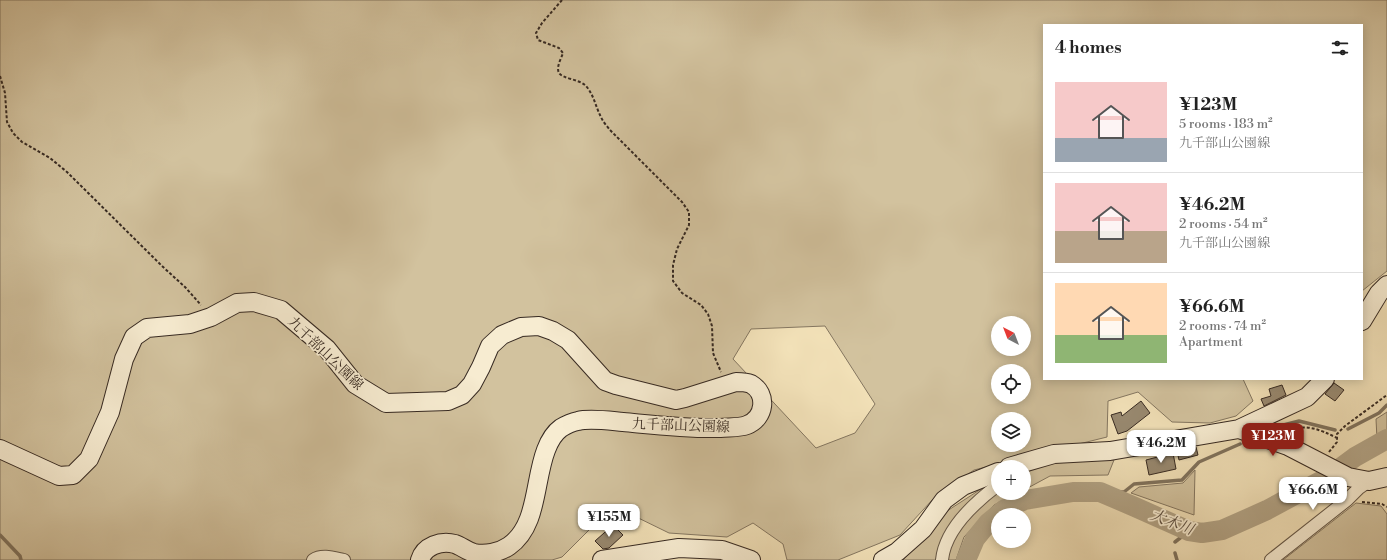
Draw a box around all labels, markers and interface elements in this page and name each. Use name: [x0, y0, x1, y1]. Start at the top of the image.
text: 4 homes: [1055, 37, 1122, 59]
icon: filters: [1329, 37, 1351, 59]
text: ¥123M: [1179, 94, 1237, 116]
icon: home: [1087, 98, 1135, 146]
text: 5 rooms · 183 m²: [1179, 116, 1273, 132]
text: 九千部山公園線: [1179, 135, 1270, 151]
text: ¥46.2M: [1179, 194, 1245, 216]
icon: home: [1087, 199, 1135, 247]
text: 2 rooms · 54 m²: [1179, 216, 1268, 232]
text: 九千部山公園線: [1179, 235, 1270, 251]
text: ¥66.6M: [1179, 296, 1245, 318]
icon: home: [1087, 299, 1135, 347]
street label: 九千部山公園線: [284, 313, 367, 394]
north arrow: [991, 316, 1031, 356]
map controls: [991, 316, 1031, 548]
text: 2 rooms · 74 m²: [1179, 318, 1266, 334]
text: Apartment: [1179, 334, 1243, 350]
button: locate: [991, 364, 1031, 404]
button: layers: [991, 412, 1031, 452]
street label: 九千部山公園線: [632, 415, 730, 437]
pin: ¥123M: [1245, 423, 1301, 457]
text: ¥123M: [1251, 428, 1295, 444]
pin: ¥46.2M: [1128, 430, 1194, 464]
text: ¥46.2M: [1136, 435, 1186, 451]
button: +: [991, 460, 1031, 500]
pin: ¥66.6M: [1280, 477, 1346, 511]
text: ¥66.6M: [1288, 482, 1338, 498]
pin: ¥155M: [581, 504, 637, 538]
water label: 大木川: [1147, 506, 1198, 540]
button: −: [991, 508, 1031, 548]
text: ¥155M: [587, 509, 631, 525]

